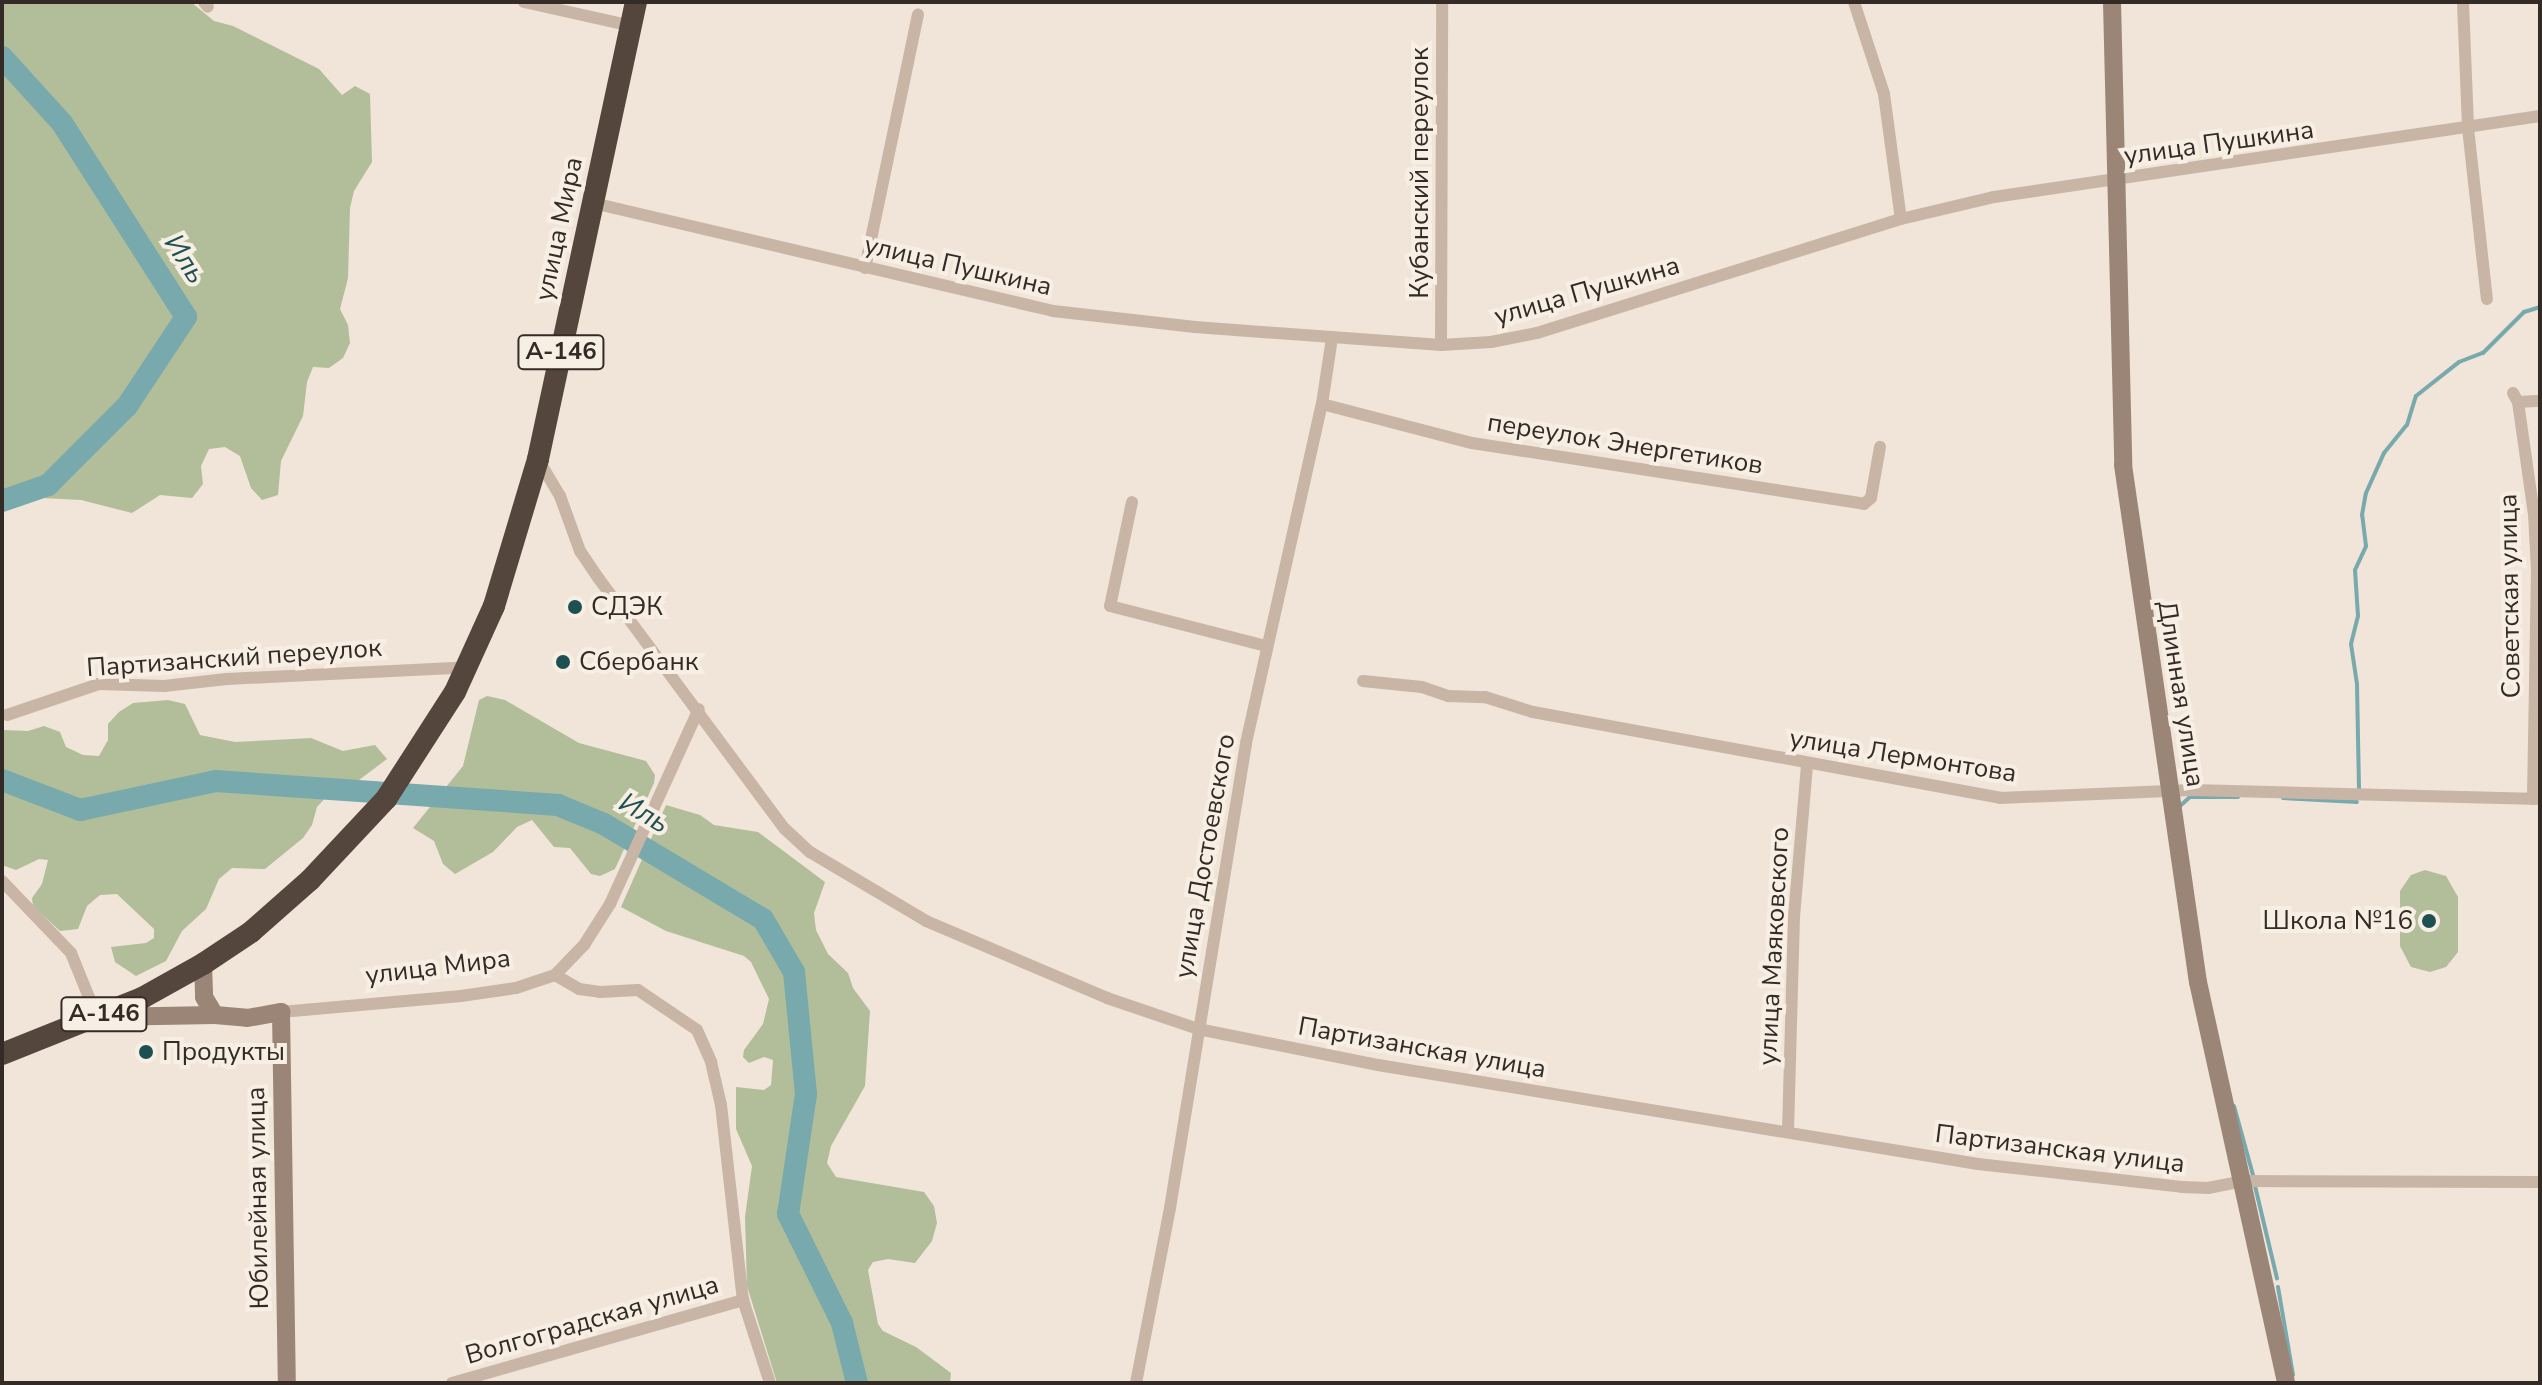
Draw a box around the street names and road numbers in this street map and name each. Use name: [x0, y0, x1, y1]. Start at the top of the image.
street label: Кубанский переулок: [1404, 47, 1436, 299]
street label: улица Пушкина: [2122, 114, 2316, 172]
street label: улица Мира: [529, 154, 589, 304]
street label: улица Пушкина: [861, 229, 1055, 303]
street label: улица Пушкина: [1491, 250, 1683, 332]
road number: А-146: [517, 332, 605, 372]
street label: переулок Энергетиков: [1485, 407, 1765, 481]
street label: Советская улица: [2493, 493, 2527, 699]
street label: Длинная улица: [2151, 599, 2211, 789]
street label: Партизанский переулок: [85, 632, 383, 684]
street label: улица Лермонтова: [1787, 723, 2019, 789]
street label: улица Достоевского: [1168, 731, 1242, 981]
street label: улица Маяковского: [1752, 826, 1796, 1066]
street label: улица Мира: [364, 943, 512, 991]
road number: А-146: [60, 994, 148, 1034]
street label: Партизанская улица: [1296, 1011, 1548, 1085]
street label: Юбилейная улица: [240, 1086, 276, 1310]
street label: Партизанская улица: [1933, 1118, 2187, 1180]
street label: Волгоградская улица: [462, 1269, 722, 1371]

